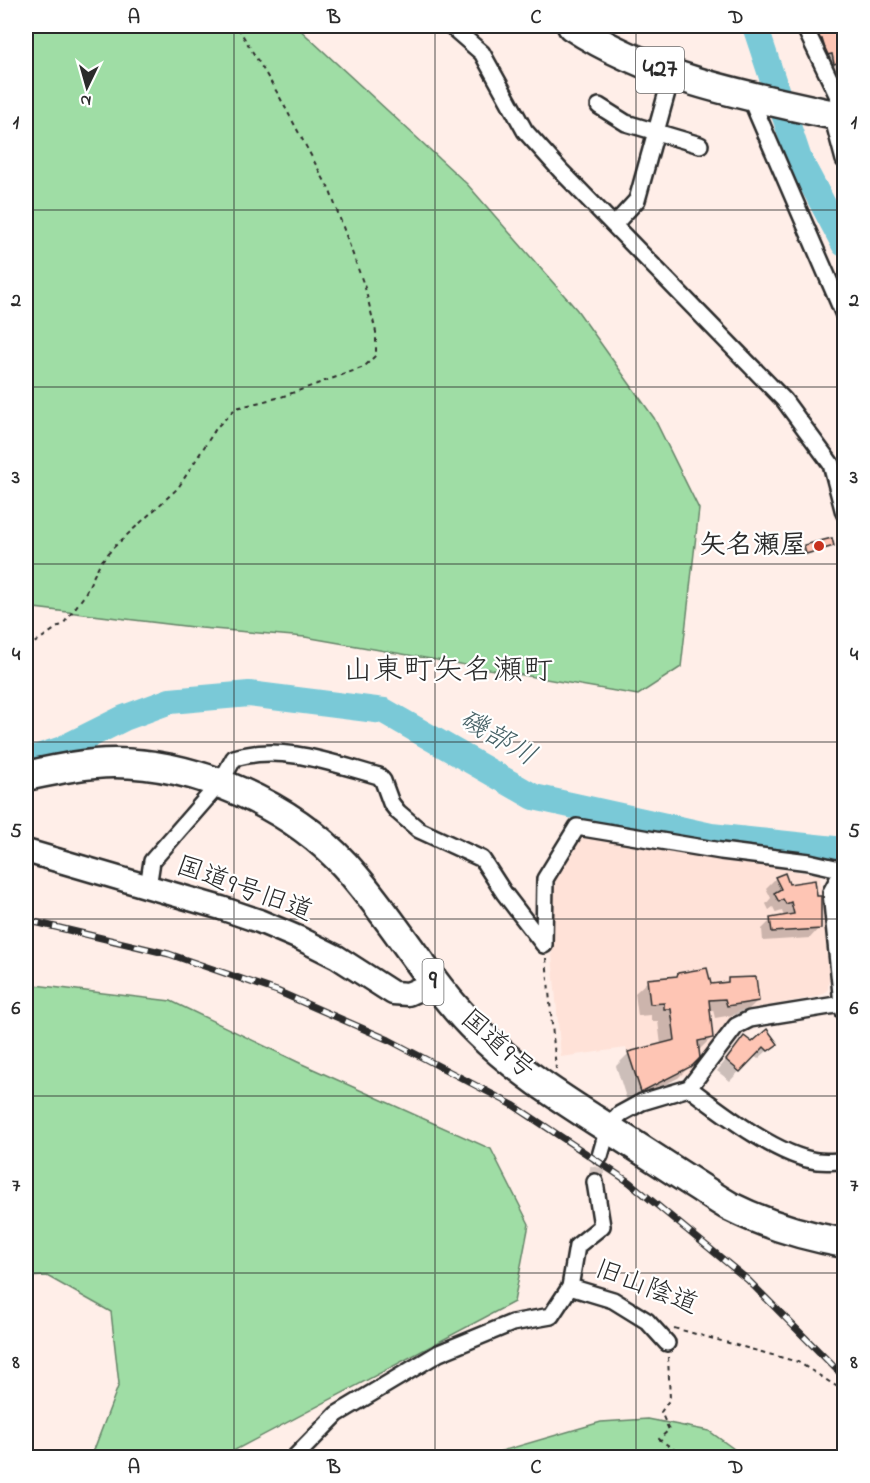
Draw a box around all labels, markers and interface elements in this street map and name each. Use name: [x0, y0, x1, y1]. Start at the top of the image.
text: A: [128, 4, 140, 33]
text: B: [326, 4, 341, 33]
text: C: [531, 4, 542, 33]
text: D: [728, 4, 743, 33]
road number: 427: [636, 47, 684, 93]
north arrow: [57, 57, 117, 117]
text: N: [79, 88, 92, 112]
text: 1: [13, 109, 20, 138]
text: 1: [851, 109, 858, 138]
text: 2: [10, 287, 21, 316]
text: 2: [848, 287, 859, 316]
text: 3: [11, 464, 20, 493]
text: 3: [849, 464, 858, 493]
place label: 矢名瀬屋: [699, 527, 807, 566]
marker: 矢名瀬屋: [812, 539, 826, 553]
text: 4: [12, 641, 21, 670]
text: 4: [850, 641, 859, 670]
district label: 山東町矢名瀬町: [343, 650, 553, 694]
water label: 磯部川: [450, 700, 544, 778]
text: 5: [10, 818, 22, 847]
text: 5: [848, 818, 860, 847]
street label: 国道9号旧道: [170, 847, 318, 933]
road number: 9: [422, 959, 444, 1005]
text: 6: [12, 995, 21, 1024]
text: 6: [850, 995, 859, 1024]
street label: 国道9号: [451, 1001, 543, 1089]
text: 7: [12, 1172, 21, 1201]
text: 7: [850, 1172, 859, 1201]
street label: 旧山陰道: [589, 1250, 703, 1326]
text: 8: [11, 1349, 20, 1378]
text: 8: [849, 1349, 858, 1378]
text: A: [128, 1454, 140, 1483]
text: B: [326, 1454, 341, 1483]
text: C: [531, 1454, 542, 1483]
text: D: [728, 1454, 743, 1483]

